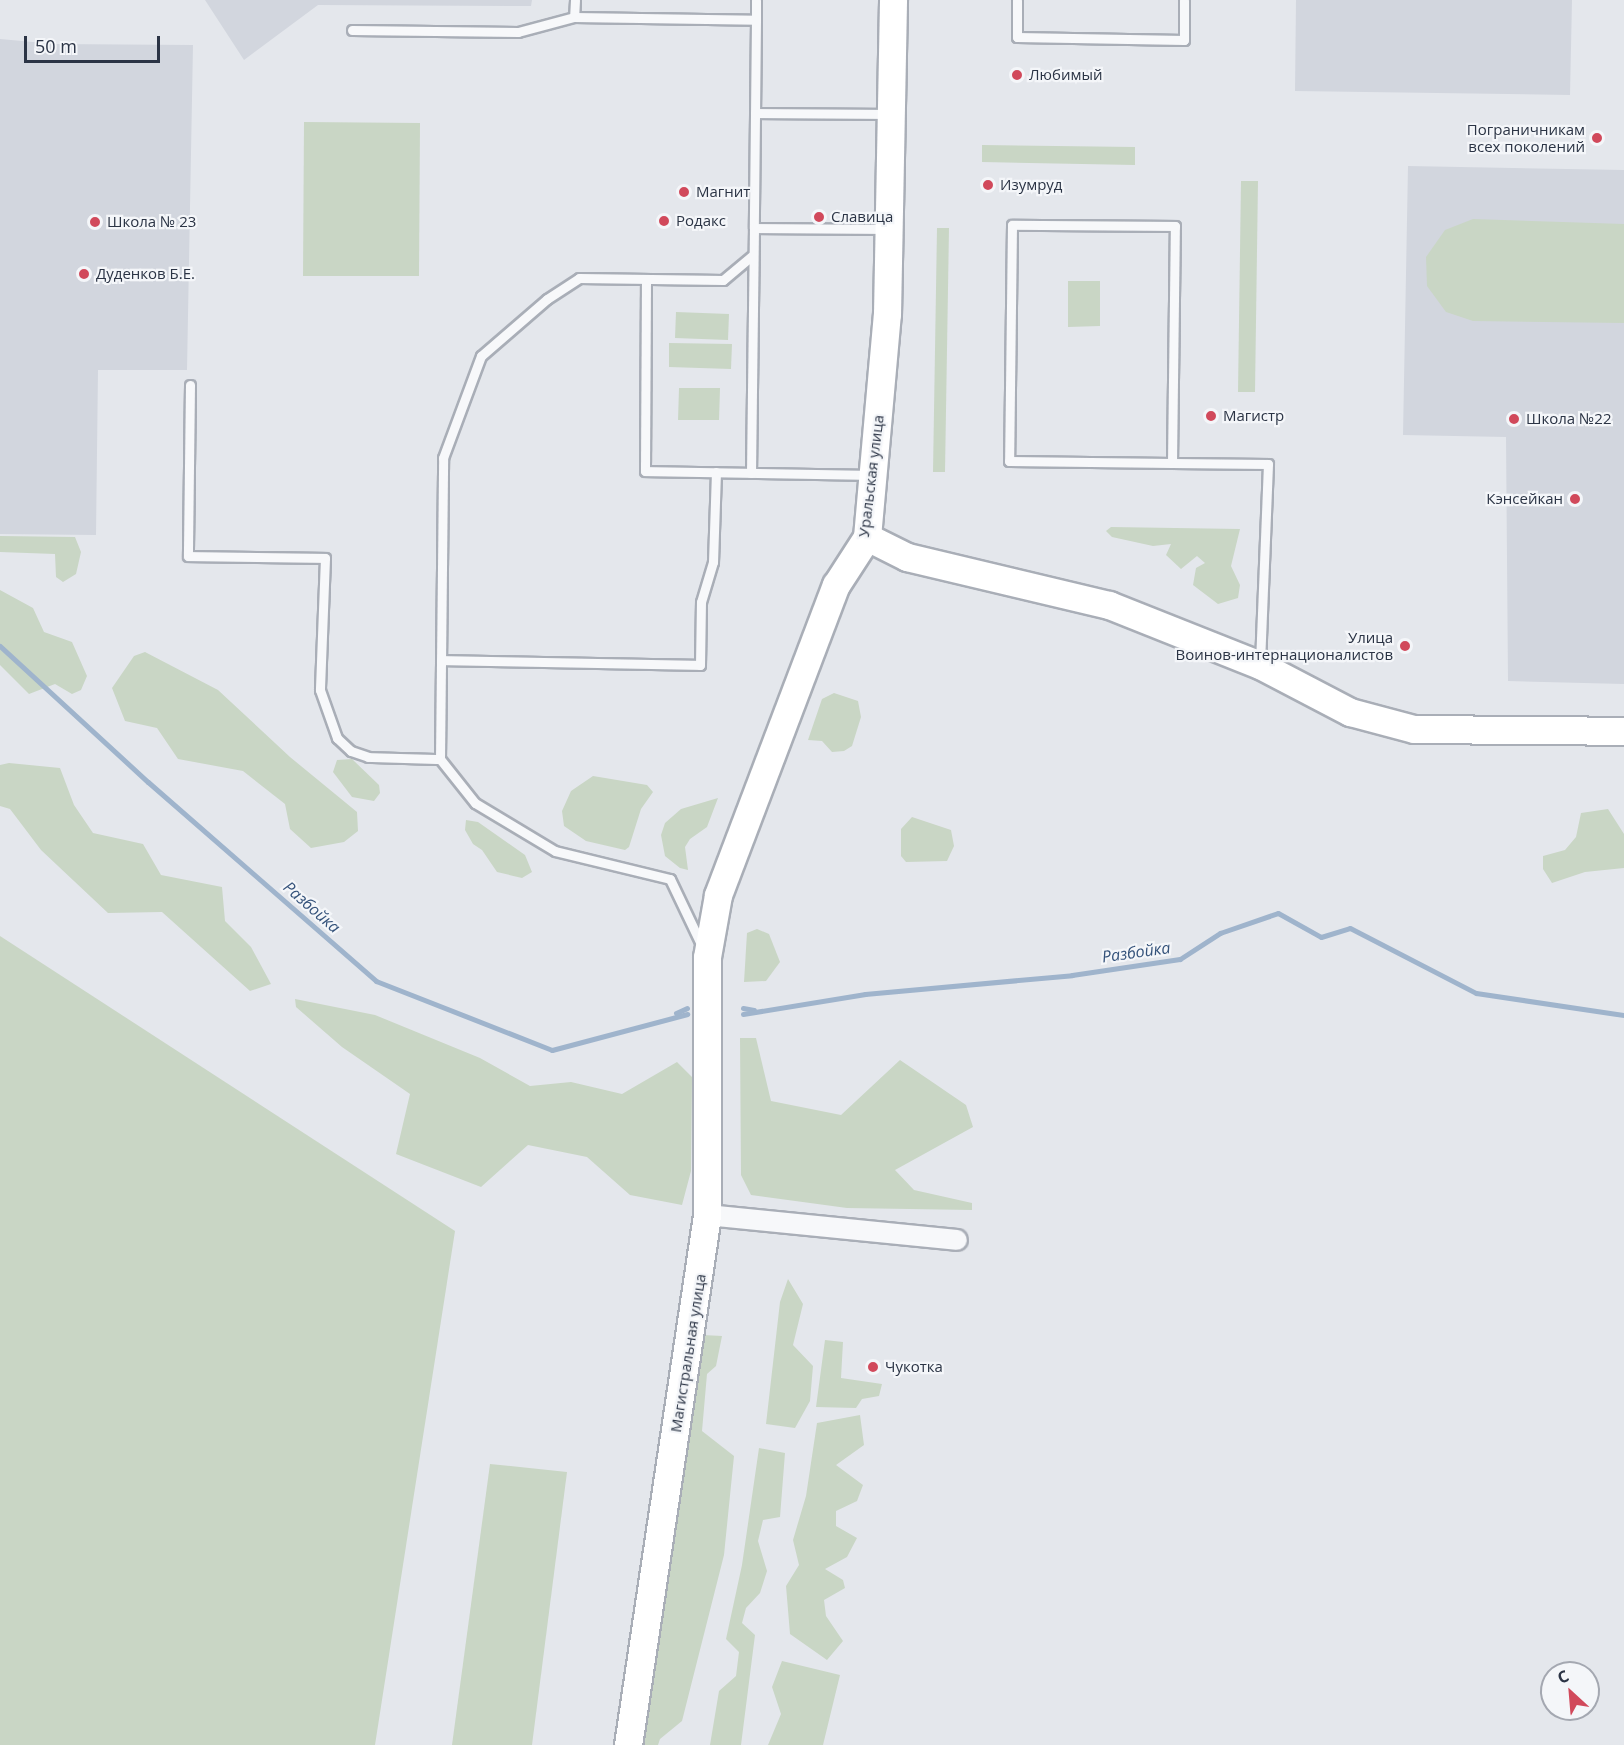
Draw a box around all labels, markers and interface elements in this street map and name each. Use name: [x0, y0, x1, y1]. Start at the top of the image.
scale bar: [27, 24, 164, 62]
text: 50 m: [35, 34, 77, 58]
place label: Любимый: [1029, 66, 1102, 84]
marker: Любимый: [1010, 68, 1024, 82]
place label: Пограничникам всех поколений: [1467, 120, 1585, 155]
marker: Пограничникам всех поколений: [1590, 131, 1604, 145]
place label: Изумруд: [1000, 176, 1062, 194]
marker: Изумруд: [981, 178, 995, 192]
place label: Магнит: [696, 183, 750, 201]
marker: Магнит: [677, 185, 691, 199]
place label: Славица: [831, 208, 893, 226]
marker: Славица: [812, 210, 826, 224]
place label: Родакс: [676, 212, 726, 230]
place label: Школа № 23: [107, 213, 196, 231]
marker: Родакс: [657, 214, 671, 228]
marker: Школа № 23: [88, 215, 102, 229]
place label: Дуденков Б.Е.: [96, 265, 195, 283]
marker: Дуденков Б.Е.: [77, 267, 91, 281]
place label: Магистр: [1223, 407, 1284, 425]
marker: Магистр: [1204, 409, 1218, 423]
place label: Школа №22: [1526, 410, 1611, 428]
marker: Школа №22: [1507, 412, 1521, 426]
street label: Уральская улица: [855, 414, 887, 538]
place label: Кэнсейкан: [1486, 490, 1563, 508]
marker: Кэнсейкан: [1568, 492, 1582, 506]
place label: Улица Воинов-интернационалистов: [1176, 628, 1393, 663]
marker: Улица Воинов-интернационалистов: [1398, 639, 1412, 653]
water label: Разбойка: [280, 877, 344, 937]
water label: Разбойка: [1101, 938, 1171, 966]
street label: Магистральная улица: [667, 1272, 709, 1434]
place label: Чукотка: [885, 1358, 943, 1376]
marker: Чукотка: [866, 1360, 880, 1374]
north arrow: [1540, 1661, 1600, 1721]
text: С: [1554, 1664, 1572, 1689]

